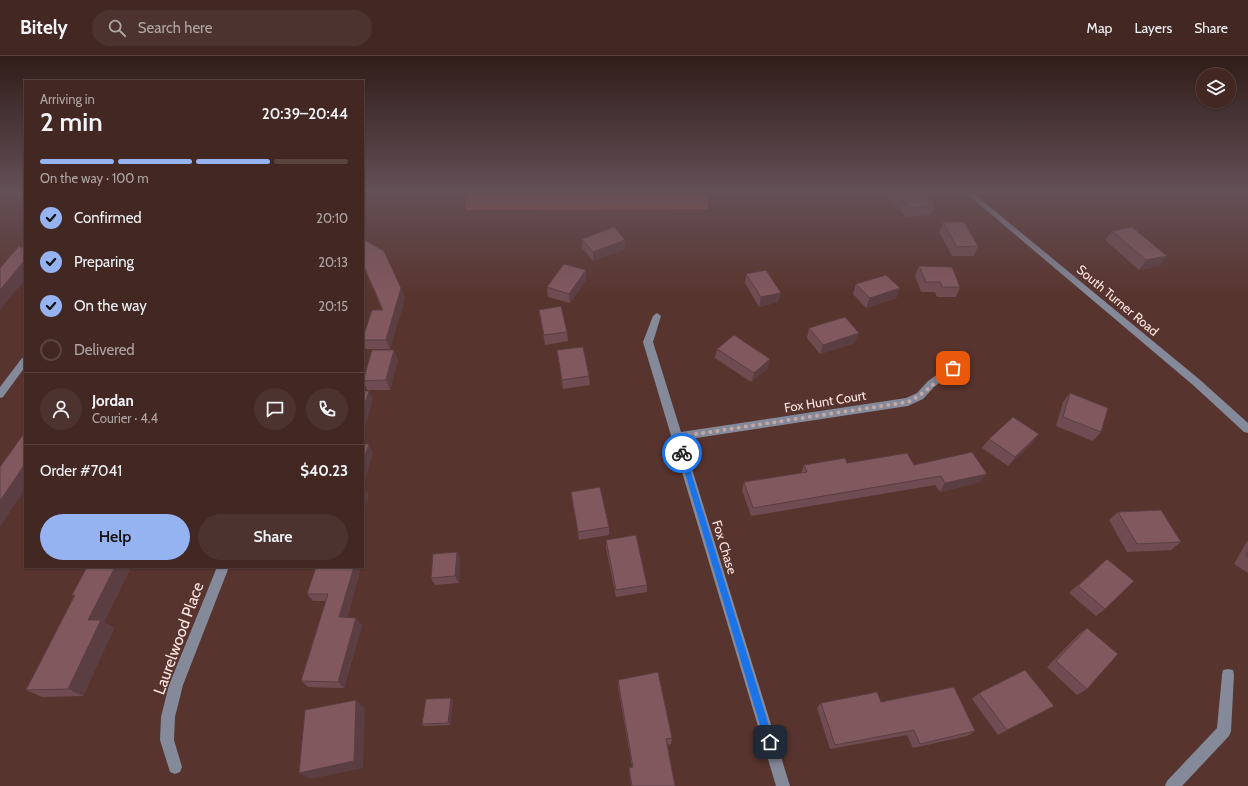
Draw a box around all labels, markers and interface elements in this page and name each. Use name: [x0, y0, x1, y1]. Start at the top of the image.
search box: [92, 10, 372, 46]
text: Bitely: [20, 16, 68, 39]
icon: search: [106, 17, 128, 39]
text: Search here: [138, 19, 212, 37]
text: Map: [1087, 19, 1112, 37]
text: Layers: [1134, 19, 1172, 37]
text: Share: [1194, 19, 1228, 37]
map controls: [1196, 68, 1236, 108]
button: layers: [1196, 68, 1236, 108]
text: Arriving in: [40, 91, 95, 107]
text: 20:39–20:44: [262, 105, 348, 123]
text: 2 min: [40, 106, 103, 138]
text: On the way · 100 m: [40, 170, 149, 186]
icon: check: [40, 207, 62, 229]
text: Confirmed: [74, 209, 142, 227]
text: 20:10: [316, 210, 348, 226]
icon: check: [40, 251, 62, 273]
text: Preparing: [74, 253, 134, 271]
text: 20:13: [318, 254, 348, 270]
street label: South Turner Road: [1074, 261, 1162, 339]
icon: check: [40, 295, 62, 317]
text: On the way: [74, 297, 147, 315]
text: 20:15: [318, 298, 348, 314]
text: Delivered: [74, 341, 135, 359]
pin: [936, 351, 970, 385]
icon: bag: [942, 357, 964, 379]
street label: Fox Hunt Court: [783, 387, 868, 415]
button: person: [40, 388, 82, 430]
button: chat: [254, 388, 296, 430]
button: phone: [306, 388, 348, 430]
text: Jordan: [92, 392, 134, 410]
text: Courier · 4.4: [92, 410, 158, 426]
courier: [662, 433, 702, 473]
icon: bike: [671, 442, 693, 464]
text: Order #7041: [40, 462, 122, 480]
text: $40.23: [300, 462, 348, 480]
button: Help: [40, 514, 190, 560]
button: Share: [198, 514, 348, 560]
street label: Fox Chase: [709, 518, 741, 576]
street label: Laurelwood Place: [149, 579, 208, 697]
pin: [753, 725, 787, 759]
icon: home: [759, 731, 781, 753]

